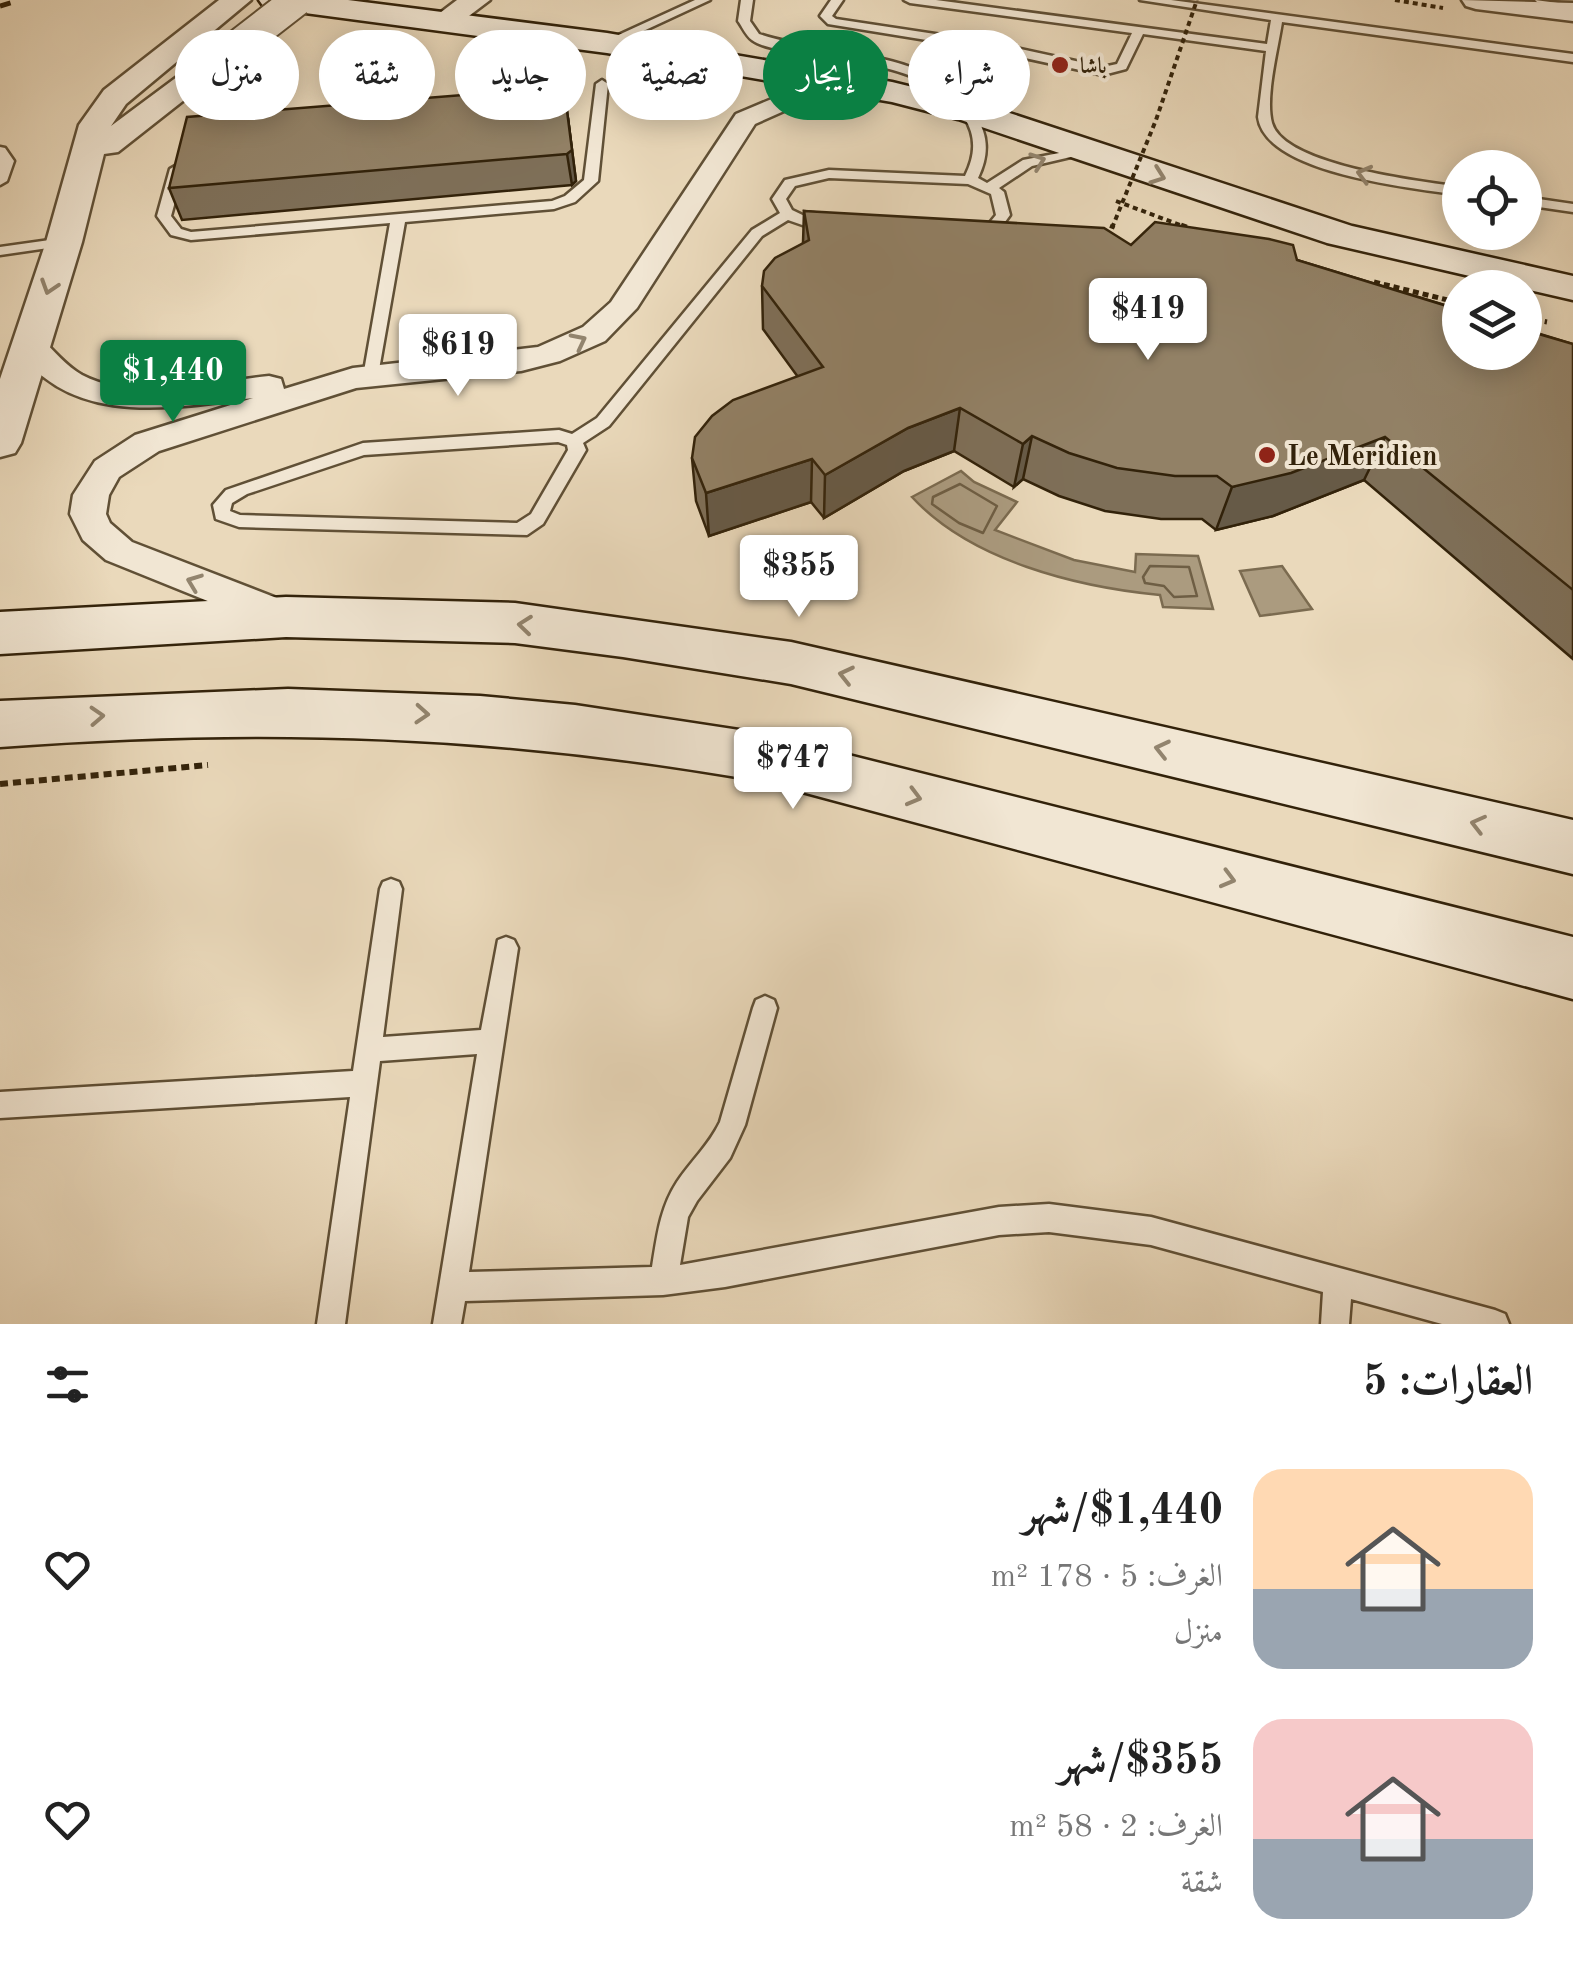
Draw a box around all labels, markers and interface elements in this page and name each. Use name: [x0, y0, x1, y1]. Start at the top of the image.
chip: منزل: [175, 30, 299, 120]
chip: شقة: [319, 30, 435, 120]
chip: جديد: [455, 30, 586, 120]
chip: تصفية: [606, 30, 743, 120]
chip: إيجار: [763, 30, 888, 120]
chip: شراء: [908, 30, 1030, 120]
marker: باشا: [1049, 54, 1071, 76]
place label: باشا: [1080, 55, 1107, 79]
map controls: [1442, 150, 1542, 370]
button: locate: [1442, 150, 1542, 250]
one-way arrow: [1028, 152, 1045, 173]
one-way arrow: [1148, 164, 1165, 185]
one-way arrow: [1356, 164, 1373, 185]
button: layers: [1442, 270, 1542, 370]
one-way arrow: [41, 278, 61, 295]
pin: $419: [1089, 278, 1207, 363]
text: $419: [1111, 294, 1185, 326]
pin: $619: [399, 314, 517, 399]
text: $619: [421, 330, 495, 362]
one-way arrow: [569, 334, 587, 353]
pin: $1,440: [92, 340, 254, 425]
text: $1,440: [122, 356, 224, 388]
marker: Le Meridien: [1256, 444, 1278, 466]
place label: Le Meridien: [1287, 444, 1438, 472]
pin: $355: [740, 535, 858, 620]
text: $355: [762, 551, 836, 583]
one-way arrow: [187, 573, 204, 594]
one-way arrow: [516, 614, 532, 636]
one-way arrow: [837, 666, 854, 687]
one-way arrow: [414, 703, 430, 724]
one-way arrow: [90, 706, 106, 727]
pin: $747: [734, 727, 852, 812]
one-way arrow: [1154, 740, 1171, 761]
text: $747: [756, 743, 830, 775]
one-way arrow: [905, 785, 922, 806]
one-way arrow: [1470, 815, 1487, 836]
one-way arrow: [1219, 867, 1236, 888]
icon: filters: [40, 1357, 95, 1412]
text: العقارات: 5: [1363, 1362, 1533, 1404]
text: $1,440/شهر: [1022, 1491, 1223, 1533]
icon: home: [1333, 1509, 1453, 1629]
icon: heart: [40, 1542, 95, 1597]
text: الغرف: 5 · 178 m²: [991, 1562, 1223, 1594]
text: منزل: [1174, 1618, 1223, 1650]
text: $355/شهر: [1058, 1741, 1223, 1783]
icon: home: [1333, 1759, 1453, 1879]
icon: heart: [40, 1792, 95, 1847]
text: الغرف: 2 · 58 m²: [1009, 1812, 1223, 1844]
text: شقة: [1181, 1868, 1223, 1900]

